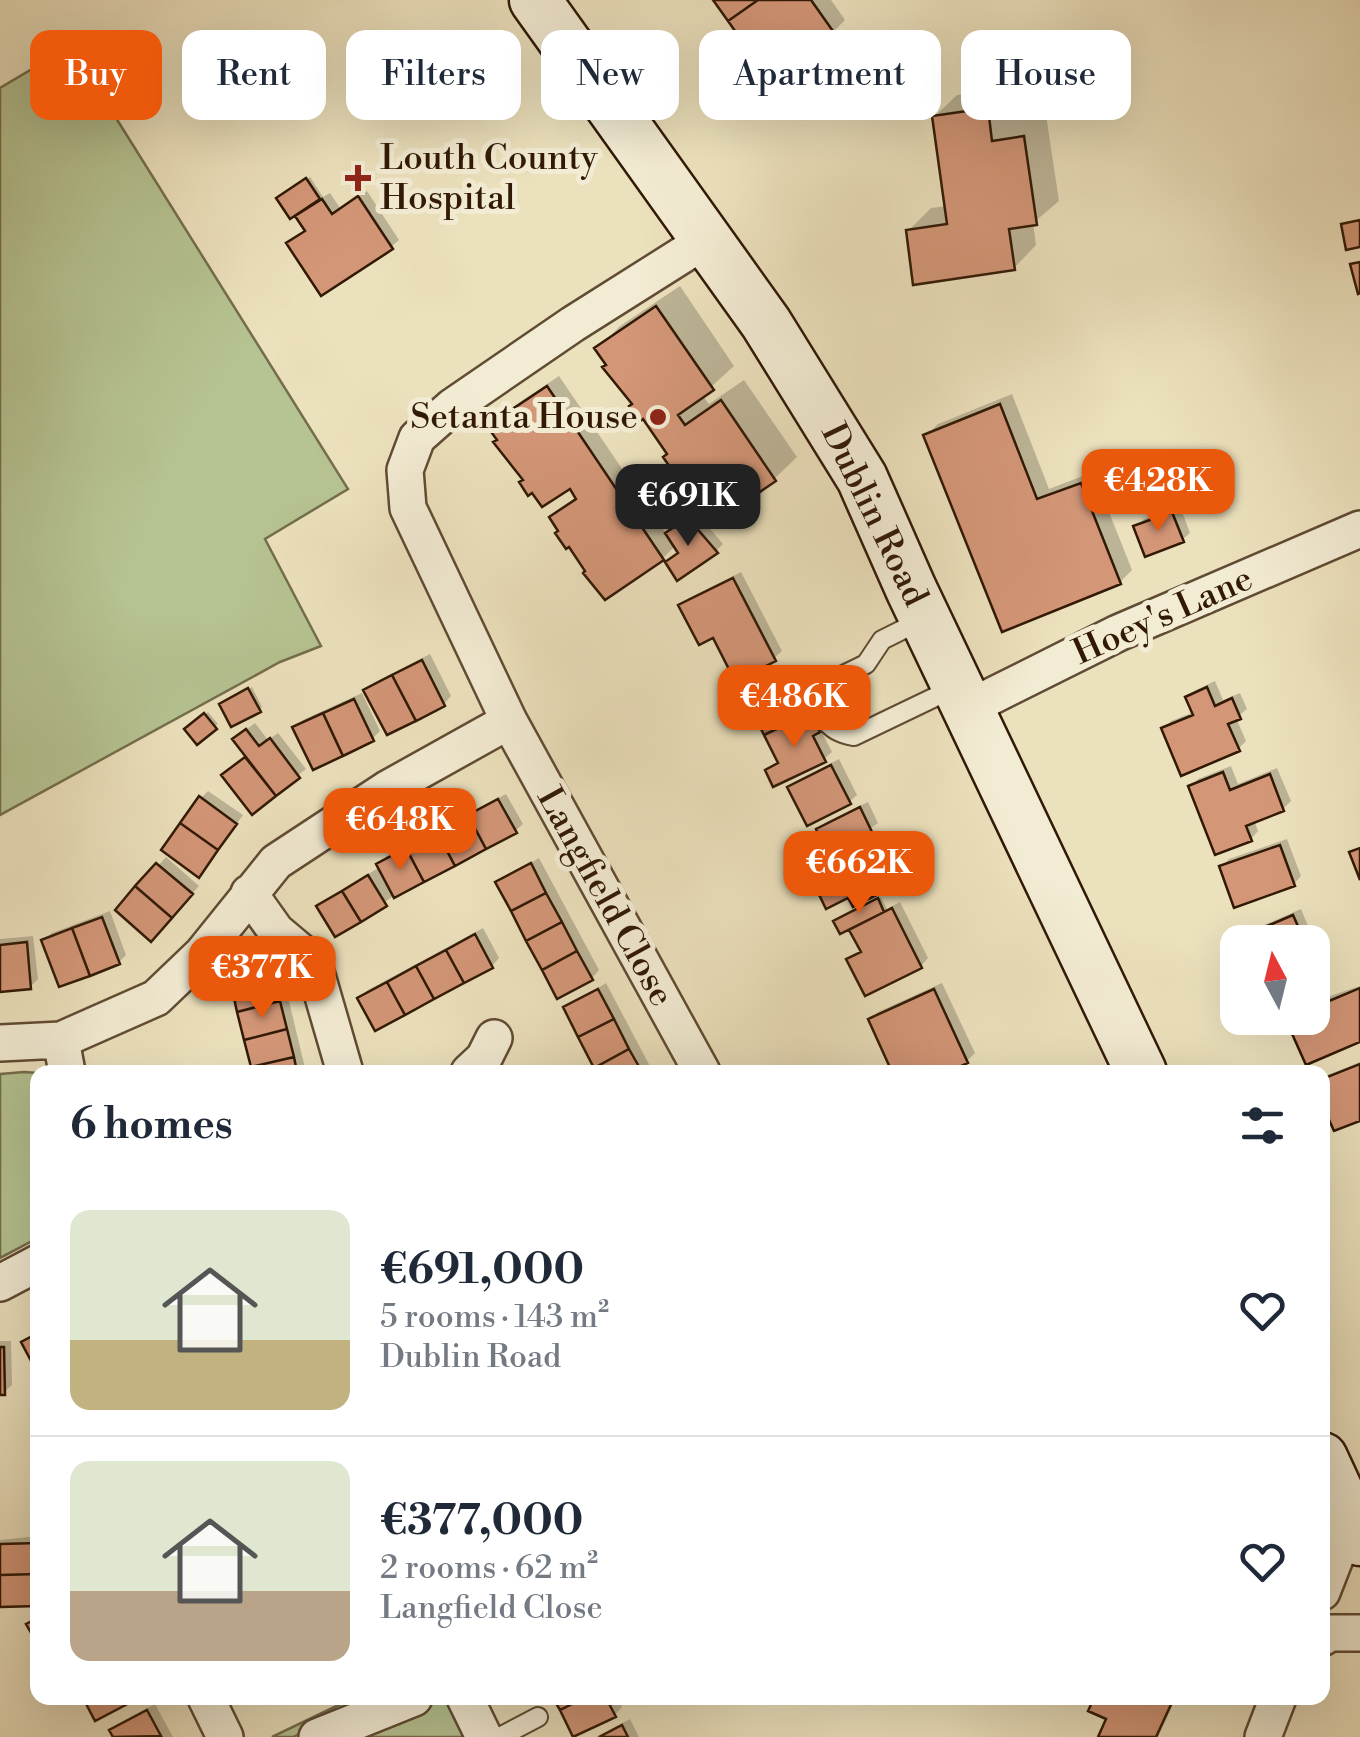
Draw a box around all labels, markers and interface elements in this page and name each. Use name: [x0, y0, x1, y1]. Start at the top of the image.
chip: Buy: [30, 30, 162, 120]
chip: Rent: [182, 30, 326, 120]
chip: Filters: [346, 30, 521, 120]
chip: New: [541, 30, 679, 120]
chip: Apartment: [699, 30, 941, 120]
chip: House: [961, 30, 1131, 120]
place label: Louth County Hospital: [380, 137, 599, 220]
marker: Louth County Hospital: [345, 165, 371, 191]
place label: Setanta House: [410, 396, 638, 439]
marker: Setanta House: [647, 406, 669, 428]
street label: Dublin Road: [811, 416, 937, 614]
pin: €428K: [1088, 449, 1228, 534]
text: €428K: [1104, 461, 1212, 501]
pin: €691K: [618, 464, 758, 549]
text: €691K: [637, 476, 739, 516]
street label: Hoey's Lane: [1067, 557, 1259, 675]
pin: €486K: [724, 665, 864, 750]
text: €486K: [740, 677, 848, 717]
street label: Langfield Close: [527, 780, 683, 1014]
pin: €648K: [330, 788, 470, 873]
text: €648K: [345, 800, 455, 840]
pin: €662K: [789, 831, 929, 916]
text: €662K: [805, 843, 913, 883]
north arrow: [1220, 925, 1330, 1035]
map controls: [1220, 925, 1330, 1035]
pin: €377K: [192, 936, 332, 1021]
text: €377K: [211, 948, 313, 988]
icon: filters: [1235, 1098, 1290, 1153]
text: 6 homes: [70, 1099, 233, 1152]
text: €691,000: [380, 1244, 584, 1297]
icon: home: [150, 1250, 270, 1370]
icon: heart: [1235, 1283, 1290, 1338]
text: 5 rooms · 143 m²: [380, 1297, 609, 1337]
text: Dublin Road: [380, 1337, 561, 1377]
text: €377,000: [380, 1495, 583, 1548]
icon: home: [150, 1501, 270, 1621]
icon: heart: [1235, 1534, 1290, 1589]
text: 2 rooms · 62 m²: [380, 1548, 598, 1588]
text: Langfield Close: [380, 1588, 603, 1628]

